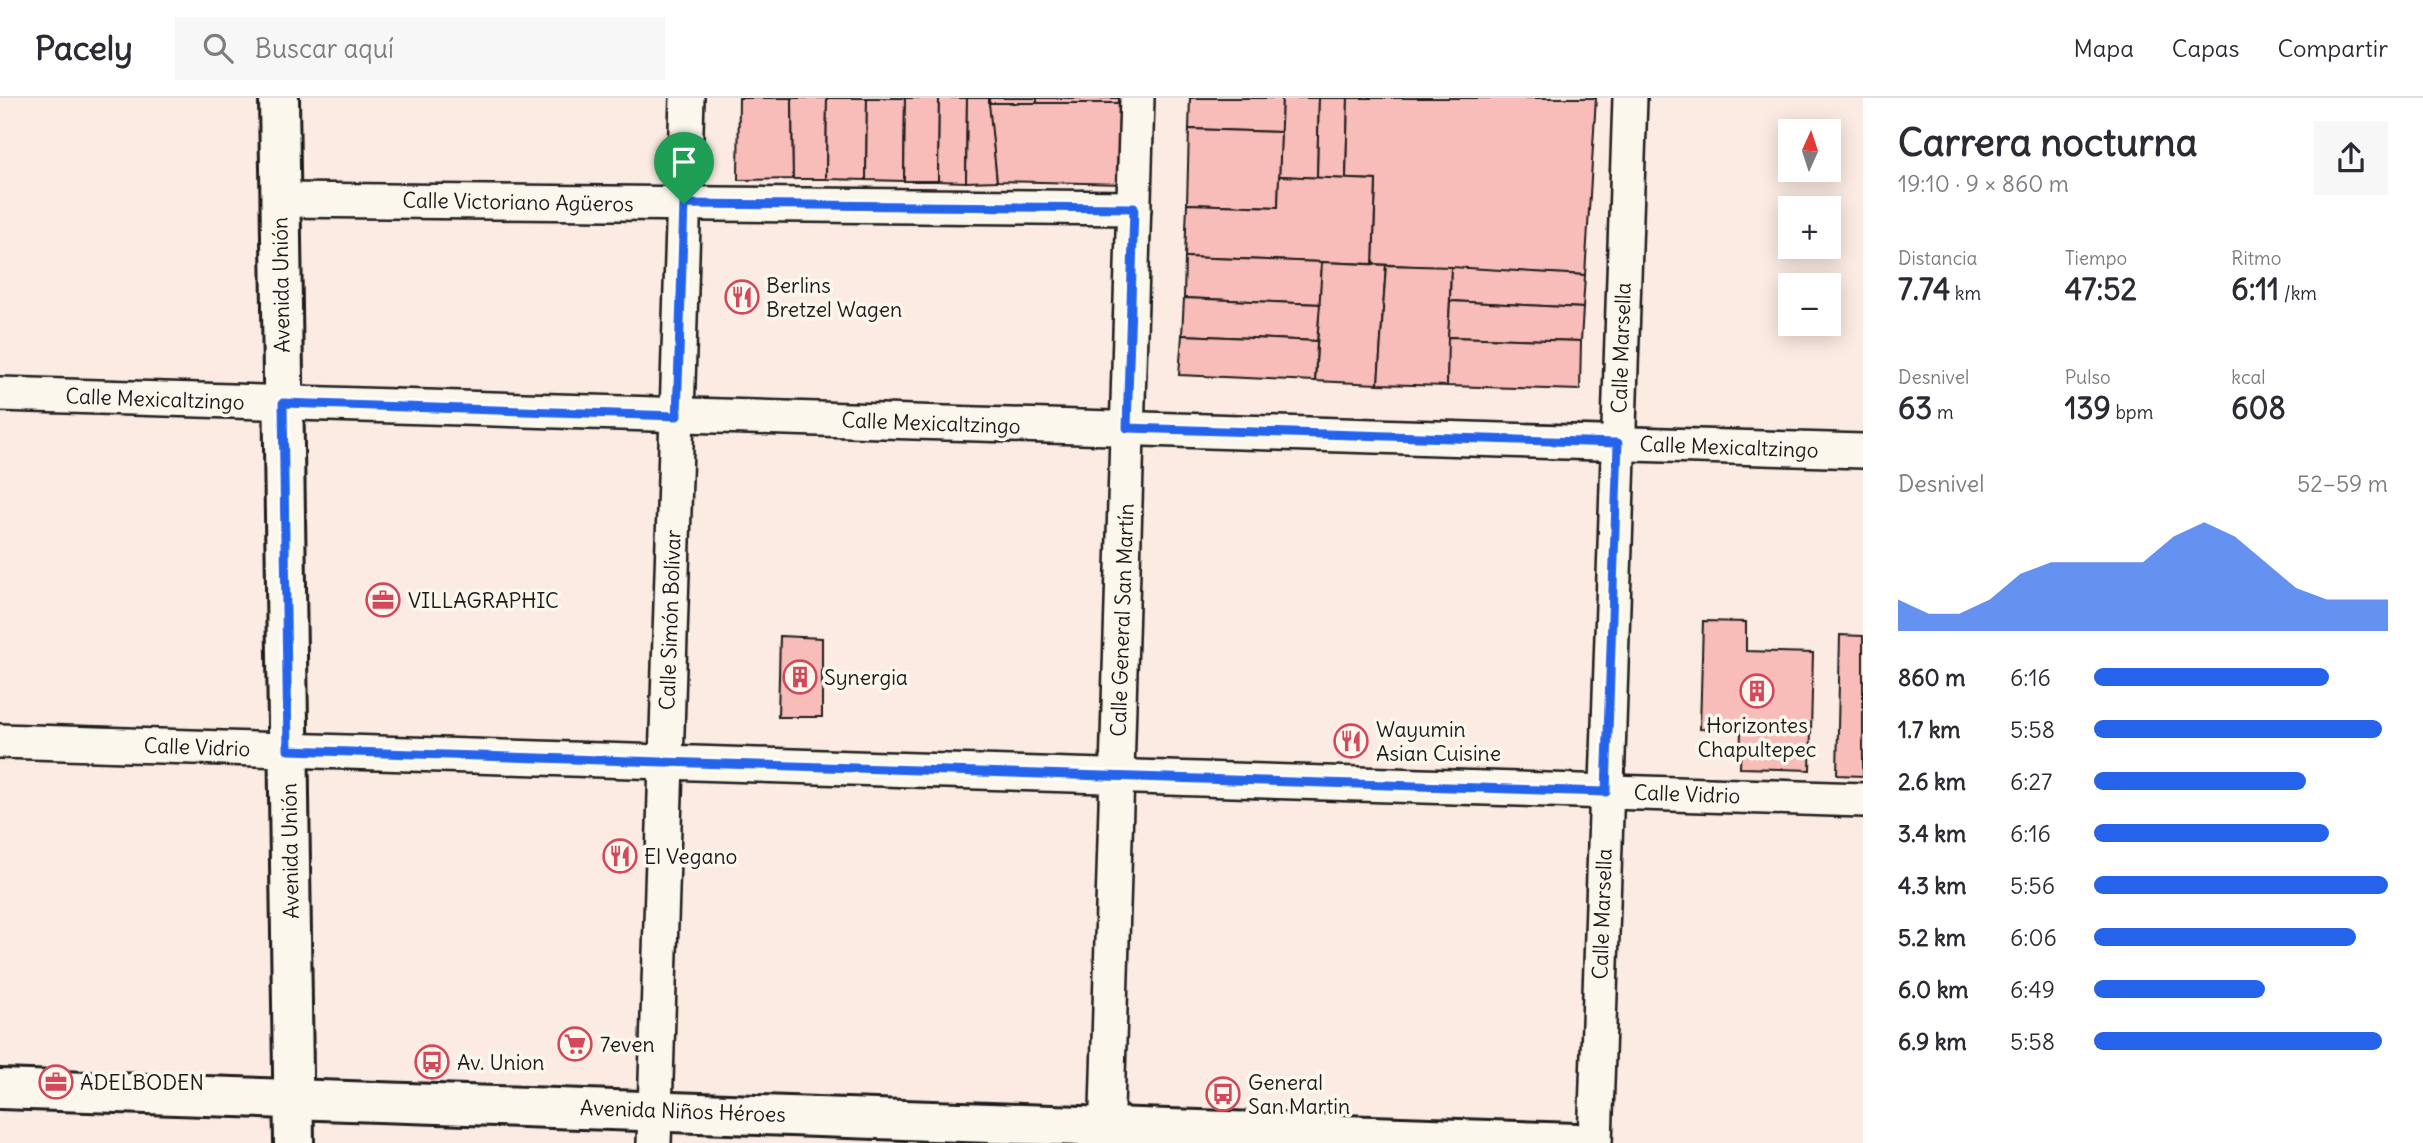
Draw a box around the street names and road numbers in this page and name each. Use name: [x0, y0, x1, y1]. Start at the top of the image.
street label: Calle Victoriano Agüeros: [402, 186, 634, 218]
street label: Avenida Unión: [266, 217, 296, 353]
street label: Calle Marsella: [1605, 282, 1637, 414]
street label: Calle Mexicaltzingo: [65, 382, 245, 416]
street label: Calle Mexicaltzingo: [841, 406, 1021, 440]
street label: Calle Mexicaltzingo: [1639, 430, 1819, 464]
street label: Calle General San Martín: [1104, 503, 1140, 737]
street label: Calle Simón Bolívar: [653, 529, 687, 711]
street label: Calle Vidrio: [143, 732, 251, 762]
street label: Calle Vidrio: [1633, 779, 1741, 809]
street label: Avenida Unión: [275, 783, 305, 919]
street label: Calle Marsella: [1586, 848, 1618, 980]
street label: Avenida Niños Héroes: [580, 1094, 786, 1128]

